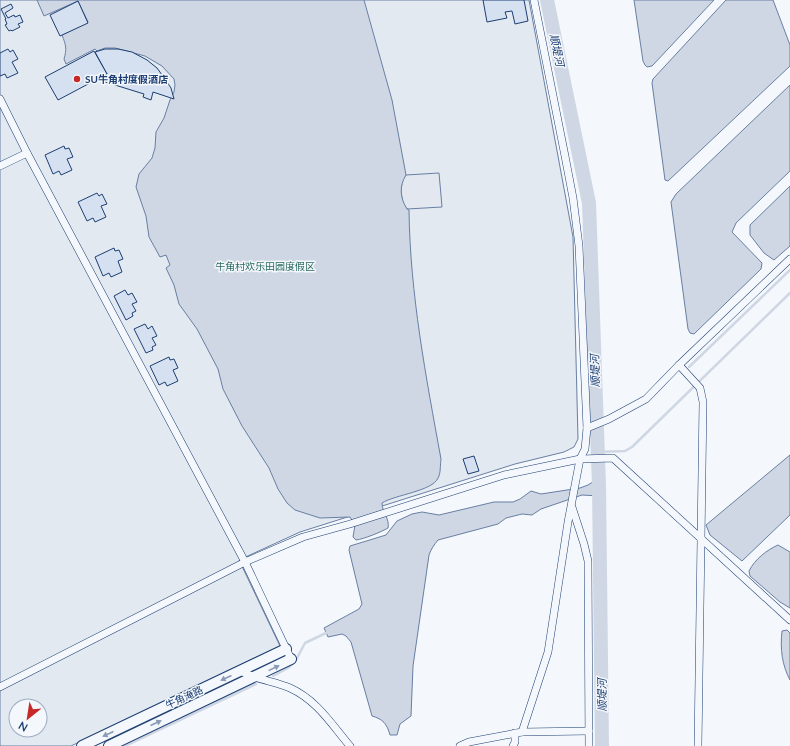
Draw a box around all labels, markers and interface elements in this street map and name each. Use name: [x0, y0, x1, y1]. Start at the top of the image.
water label: 顺堤河: [548, 32, 568, 69]
place label: SU牛角村度假酒店: [85, 73, 168, 85]
marker: SU牛角村度假酒店: [72, 74, 82, 84]
park label: 牛角村欢乐田园度假区: [215, 260, 315, 272]
water label: 顺堤河: [587, 352, 602, 388]
one-way arrow: [268, 665, 280, 671]
one-way arrow: [220, 675, 231, 681]
water label: 顺堤河: [595, 676, 608, 712]
street label: 牛角淹路: [163, 683, 205, 711]
north arrow: [8, 698, 48, 738]
text: N: [16, 719, 30, 735]
one-way arrow: [151, 720, 162, 726]
one-way arrow: [103, 730, 114, 737]

